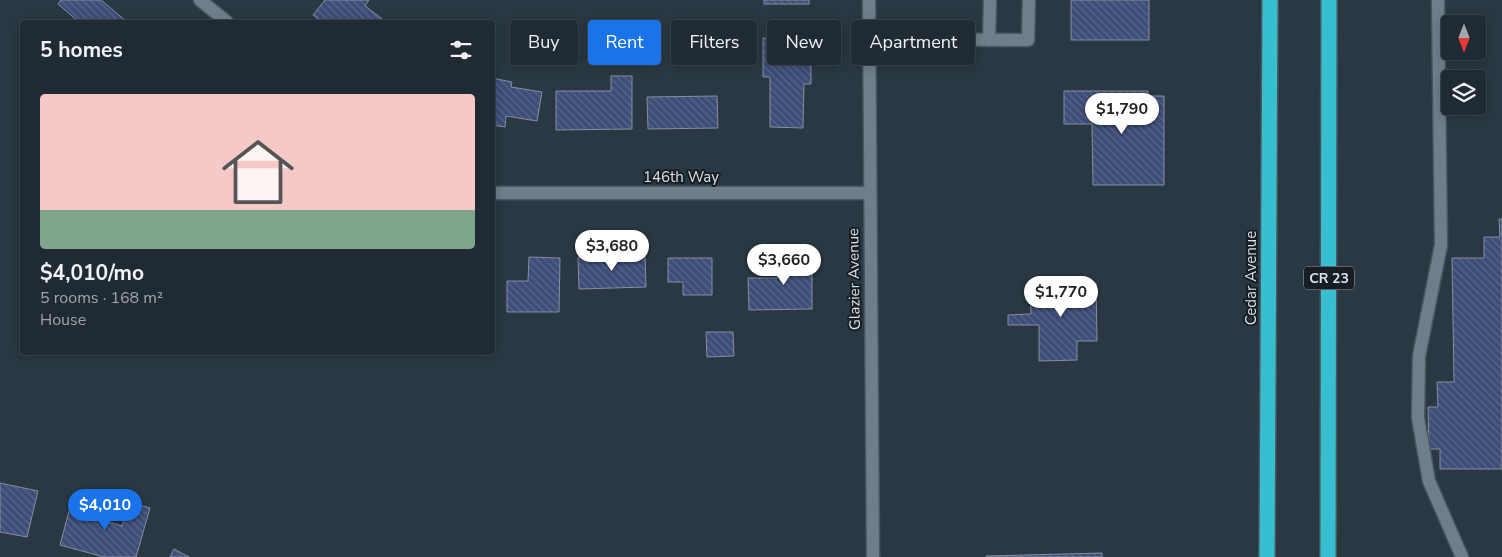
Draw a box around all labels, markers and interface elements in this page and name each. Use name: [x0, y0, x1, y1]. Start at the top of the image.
north arrow: [1441, 15, 1486, 60]
map controls: [1441, 15, 1486, 115]
chip: Buy: [510, 20, 578, 65]
chip: Rent: [588, 20, 661, 65]
chip: Filters: [671, 20, 757, 65]
chip: New: [767, 20, 841, 65]
chip: Apartment: [851, 20, 975, 65]
text: 5 homes: [40, 36, 123, 64]
icon: filters: [447, 36, 475, 64]
button: layers: [1441, 70, 1486, 115]
pin: $1,790: [1081, 92, 1163, 135]
text: $1,790: [1096, 98, 1148, 120]
icon: home: [213, 127, 303, 217]
street label: 146th Way: [643, 167, 719, 187]
street label: Glazier Avenue: [843, 228, 865, 330]
pin: $3,680: [571, 230, 653, 272]
street label: Cedar Avenue: [1241, 231, 1261, 325]
text: $3,680: [586, 235, 638, 257]
pin: $3,660: [743, 244, 825, 286]
text: $3,660: [758, 249, 810, 271]
text: $4,010/mo: [40, 259, 144, 287]
road number: CR 23: [1304, 266, 1354, 290]
pin: $1,770: [1020, 276, 1102, 318]
text: $1,770: [1035, 281, 1087, 303]
text: 5 rooms · 168 m²: [40, 287, 163, 309]
text: House: [40, 309, 86, 331]
pin: $4,010: [64, 488, 146, 531]
text: $4,010: [79, 494, 131, 516]

